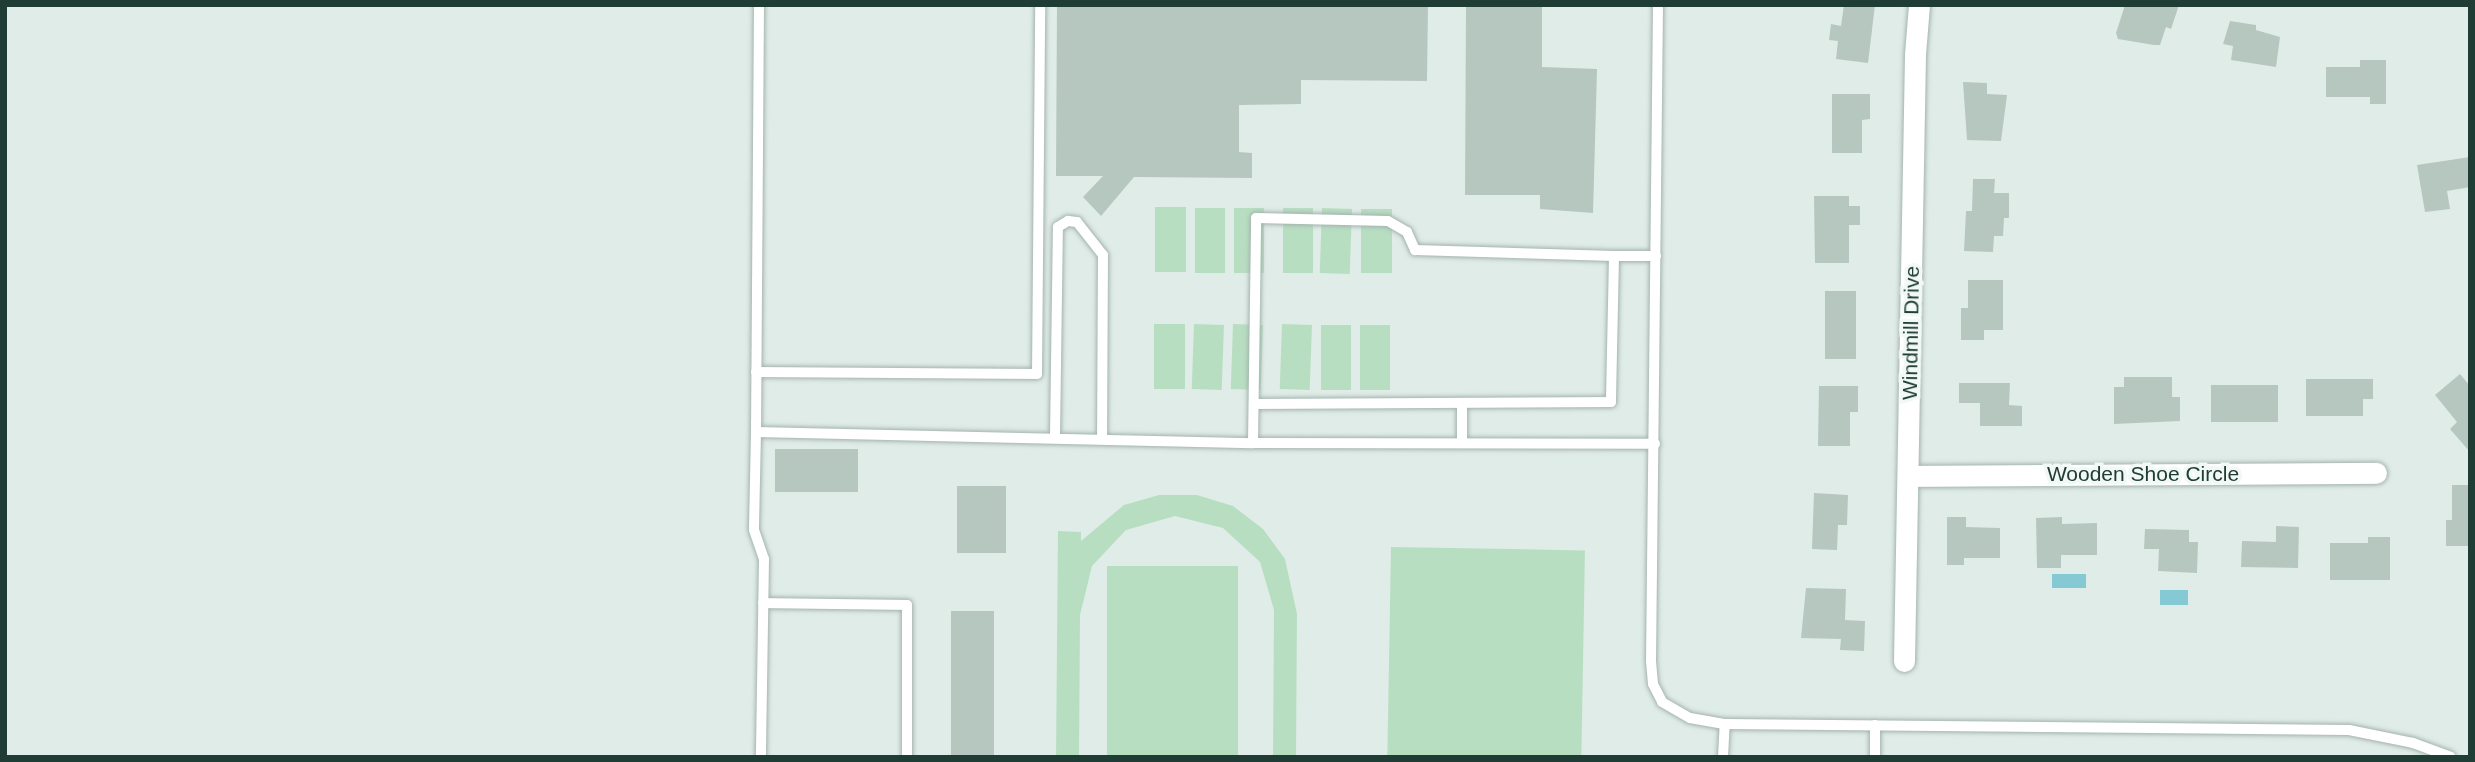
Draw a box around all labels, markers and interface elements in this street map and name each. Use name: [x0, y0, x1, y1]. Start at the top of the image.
street label: Windmill Drive: [1897, 266, 1925, 400]
street label: Wooden Shoe Circle: [2047, 461, 2239, 487]

